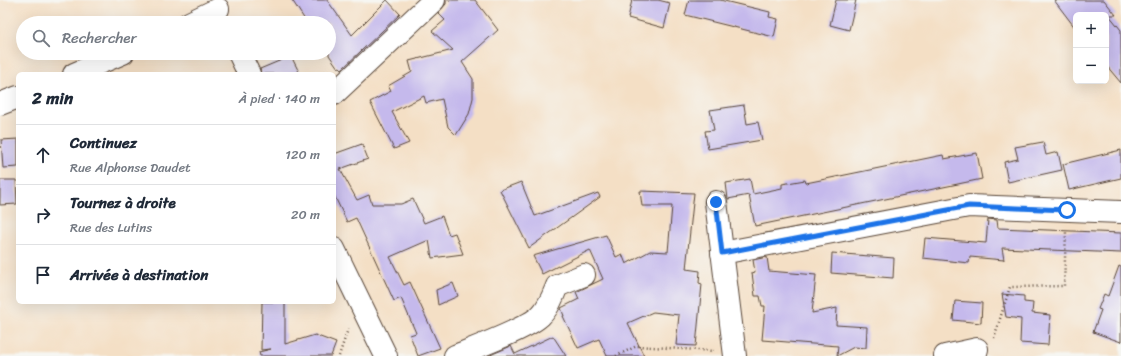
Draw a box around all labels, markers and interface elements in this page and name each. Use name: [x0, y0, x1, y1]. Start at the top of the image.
map controls: [1073, 12, 1109, 84]
button: +: [1073, 12, 1109, 48]
search box: [16, 16, 336, 60]
text: Rechercher: [62, 25, 137, 51]
icon: search: [30, 27, 52, 49]
button: −: [1073, 48, 1109, 84]
text: 2 min: [32, 83, 73, 113]
text: À pied · 140 m: [239, 87, 320, 110]
text: Continuez: [70, 130, 137, 156]
text: 120 m: [285, 143, 320, 166]
icon: ahead: [32, 144, 54, 166]
text: Rue Alphonse Daudet: [70, 156, 191, 179]
text: Tournez à droite: [70, 190, 176, 216]
route end: [707, 193, 725, 211]
route start: [1058, 201, 1076, 219]
text: 20 m: [291, 203, 320, 226]
icon: right: [32, 204, 54, 226]
text: Rue des Lutins: [70, 216, 152, 239]
text: Arrivée à destination: [70, 262, 208, 288]
icon: arrive: [32, 264, 54, 286]

